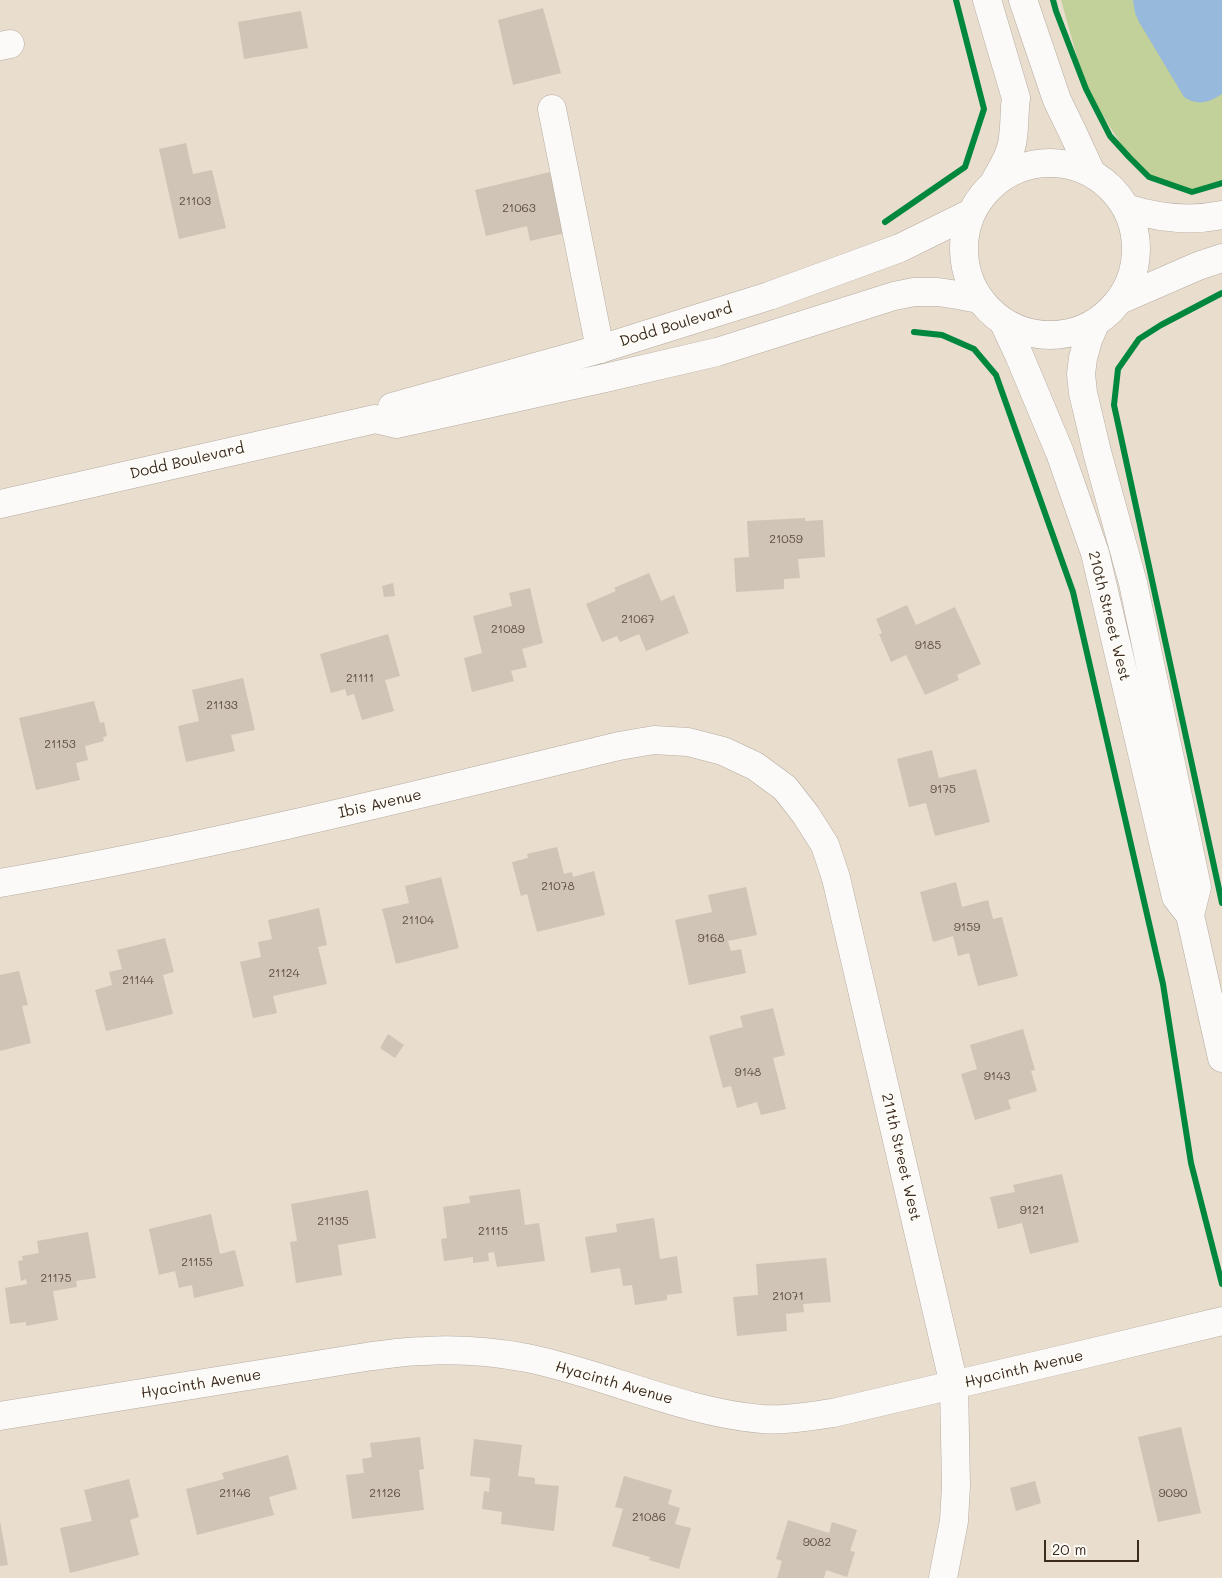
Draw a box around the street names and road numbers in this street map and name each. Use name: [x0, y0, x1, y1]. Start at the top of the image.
street label: Dodd Boulevard: [618, 299, 734, 351]
street label: Dodd Boulevard: [128, 439, 246, 483]
street label: 210th Street West: [1084, 549, 1134, 683]
street label: Ibis Avenue: [337, 786, 423, 822]
street label: 211th Street West: [878, 1091, 924, 1223]
street label: Hyacinth Avenue: [963, 1347, 1085, 1391]
street label: Hyacinth Avenue: [553, 1358, 675, 1408]
street label: Hyacinth Avenue: [140, 1366, 262, 1402]

